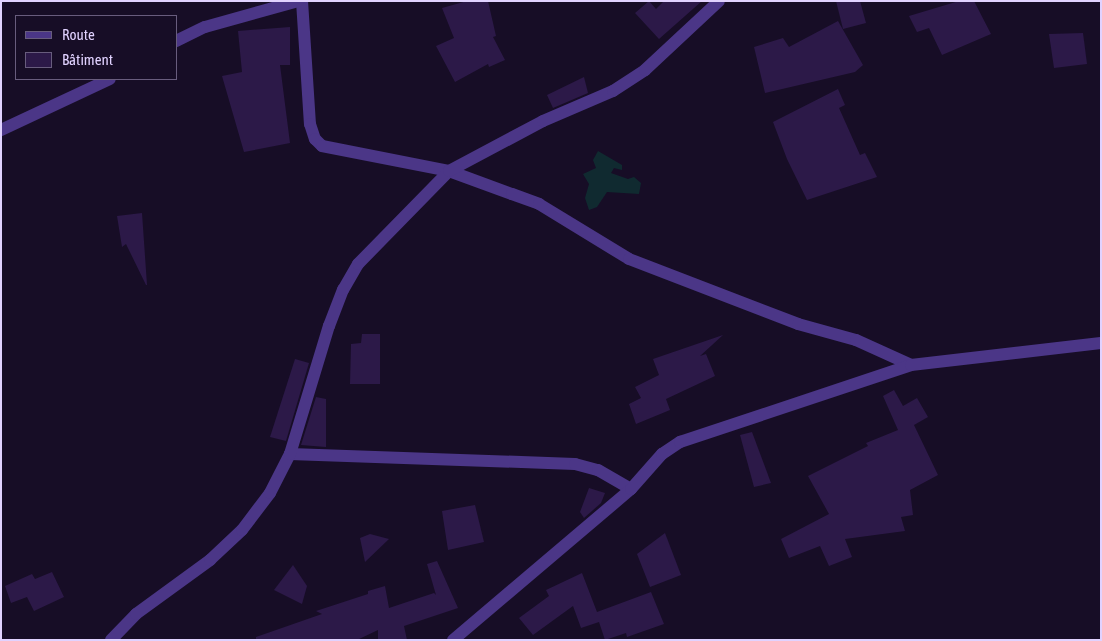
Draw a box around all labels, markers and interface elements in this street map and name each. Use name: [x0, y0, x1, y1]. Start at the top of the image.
legend: [15, 15, 178, 80]
text: Route: [62, 26, 95, 43]
text: Bâtiment: [62, 51, 113, 68]

